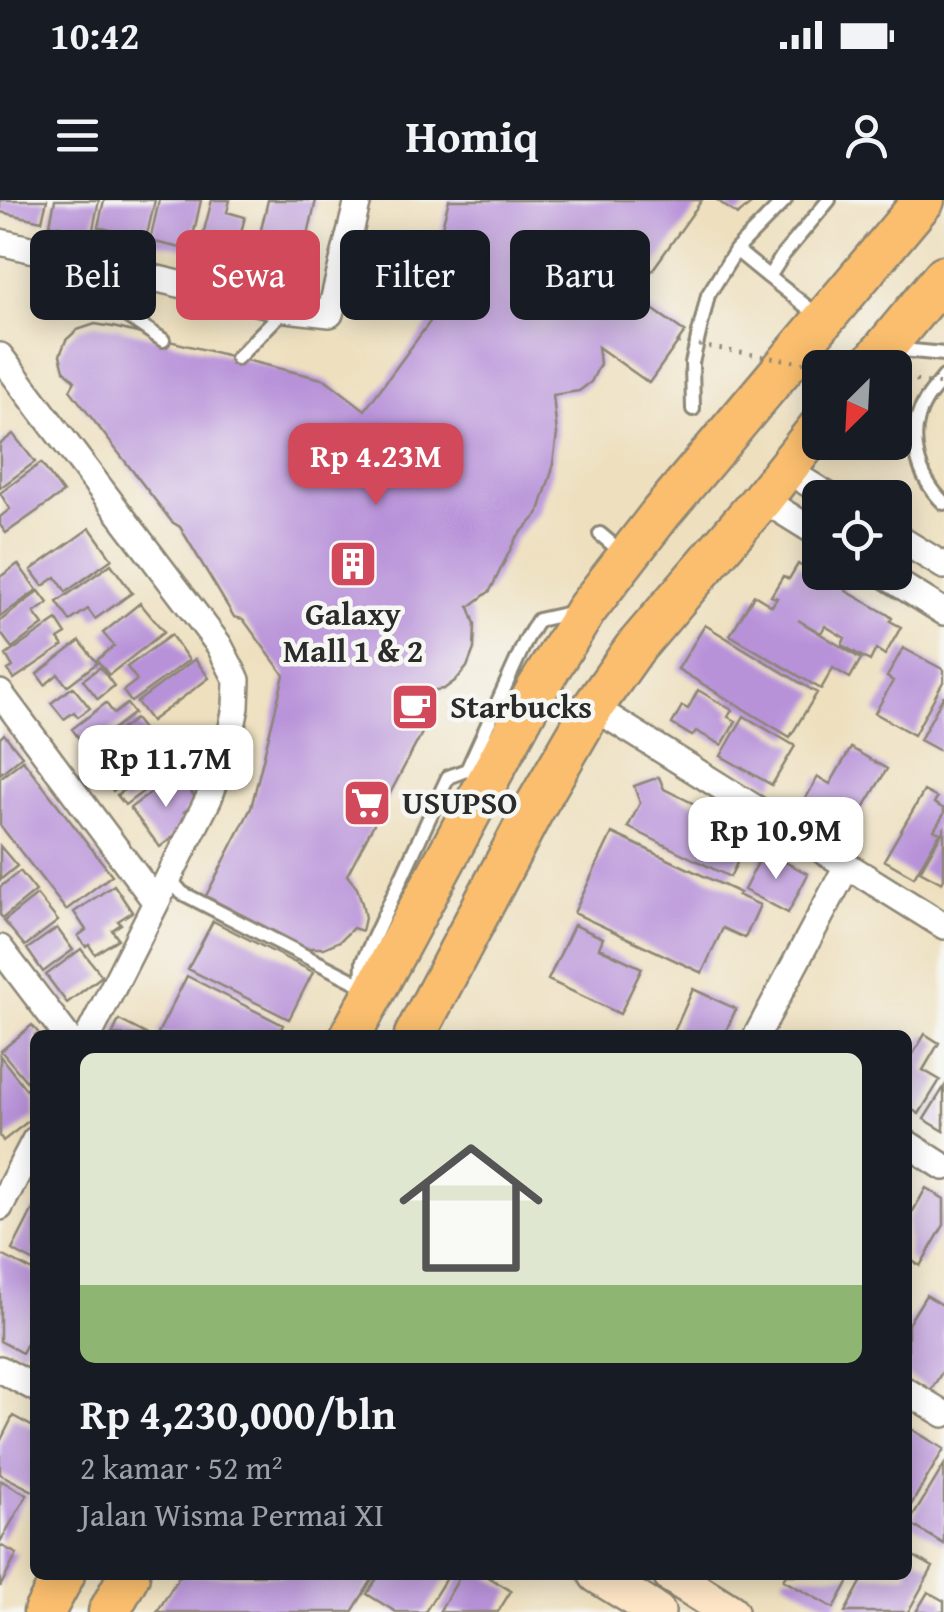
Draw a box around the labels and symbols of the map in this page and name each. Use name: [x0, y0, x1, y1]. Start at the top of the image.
north arrow: [802, 350, 912, 460]
pin: Rp 4.23M: [273, 423, 479, 508]
building icon: Galaxy Mall 1 & 2: [327, 538, 379, 590]
place label: Galaxy Mall 1 & 2: [283, 590, 423, 674]
cafe icon: Starbucks: [389, 681, 441, 733]
place label: Starbucks: [450, 683, 592, 730]
pin: Rp 11.7M: [63, 725, 269, 810]
supermarket icon: USUPSO: [341, 777, 393, 829]
place label: USUPSO: [402, 779, 517, 826]
pin: Rp 10.9M: [673, 797, 879, 882]

